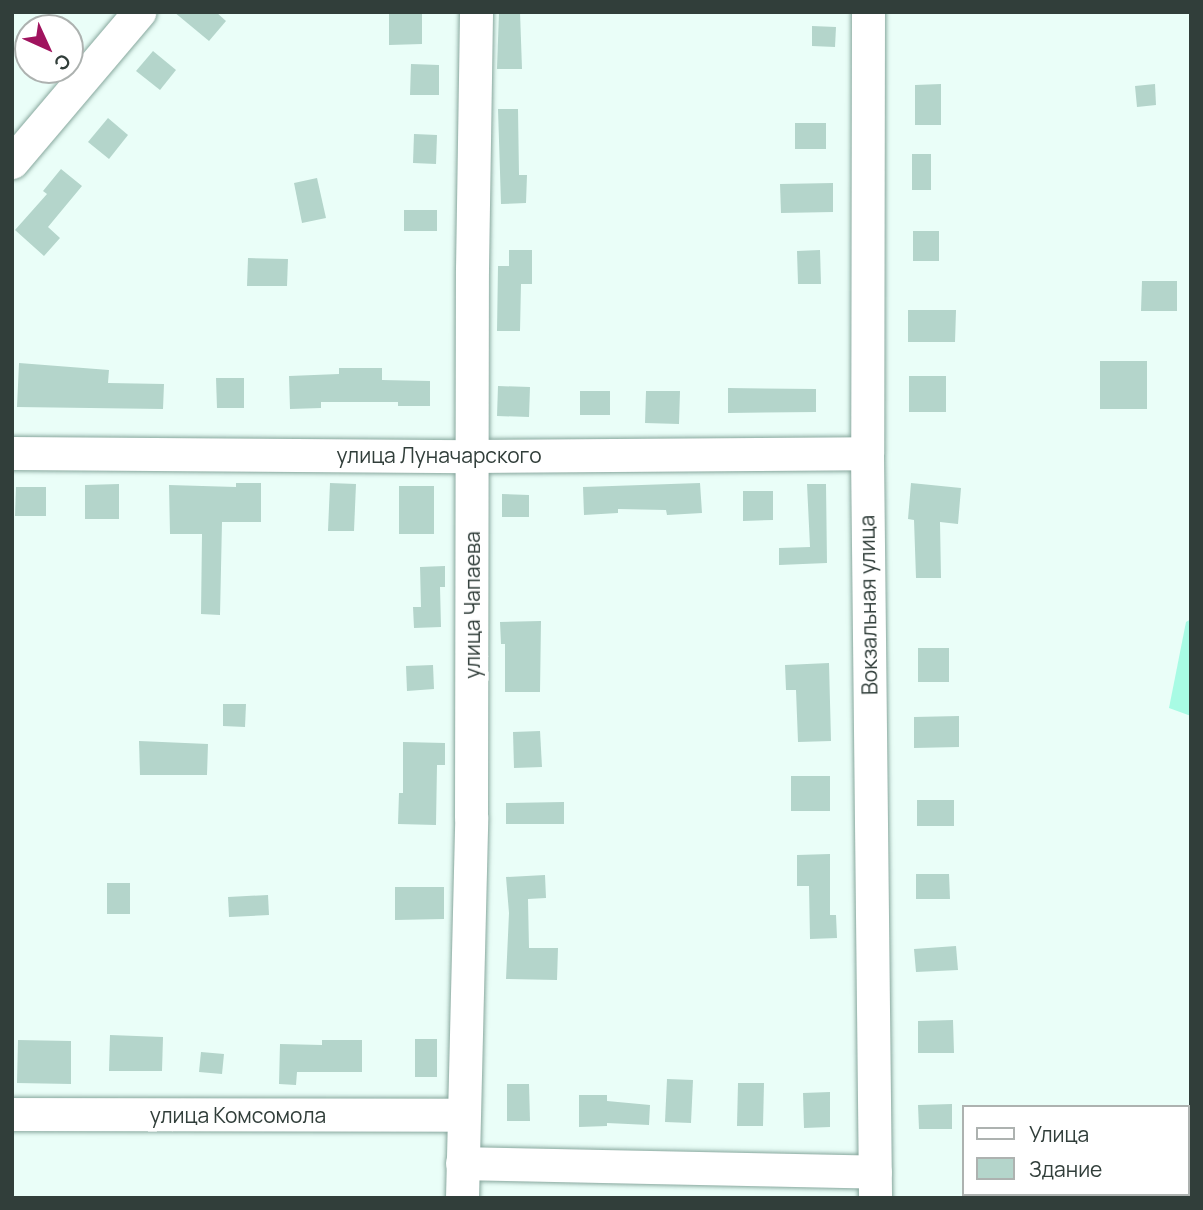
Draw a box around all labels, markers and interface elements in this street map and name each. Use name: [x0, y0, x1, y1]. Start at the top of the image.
north arrow: [14, 14, 84, 84]
text: С: [48, 48, 77, 77]
street label: улица Луначарского: [336, 442, 542, 468]
street label: Вокзальная улица: [854, 515, 882, 695]
street label: улица Чапаева: [459, 531, 485, 679]
street label: улица Комсомола: [150, 1102, 326, 1128]
legend: [962, 1105, 1189, 1196]
text: Улица: [1029, 1120, 1089, 1148]
text: Здание: [1029, 1155, 1102, 1183]

